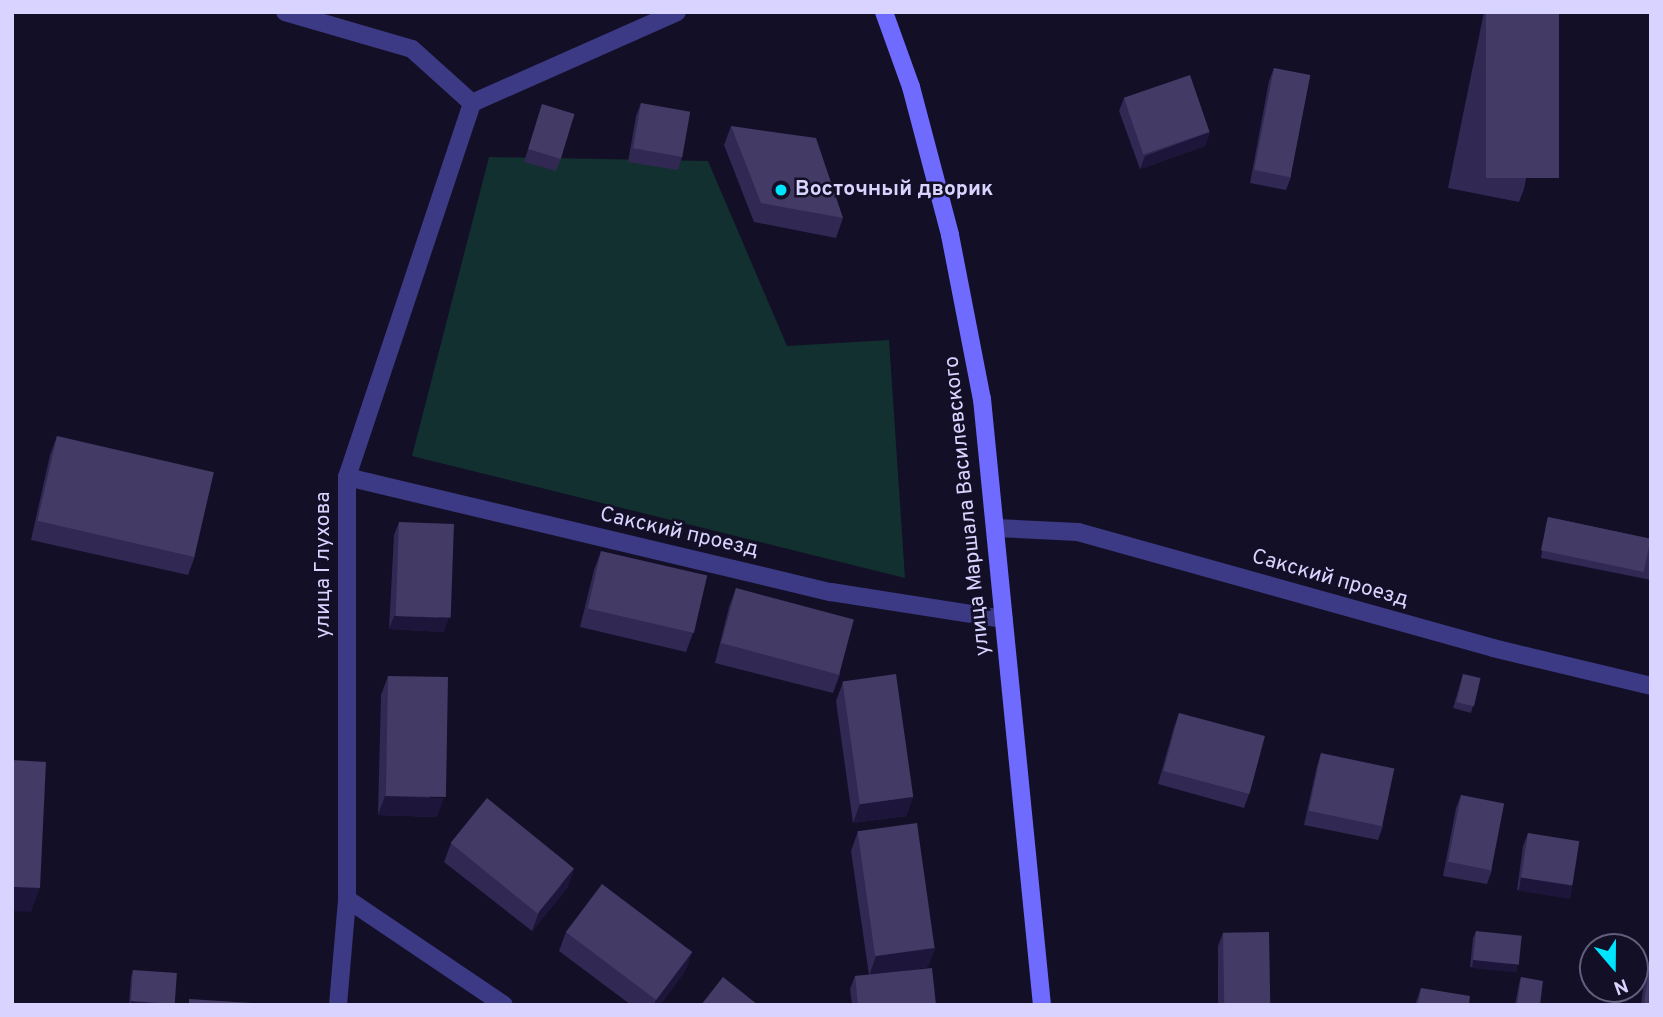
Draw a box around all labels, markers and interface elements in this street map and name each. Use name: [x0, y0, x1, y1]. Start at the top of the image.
place label: Восточный дворик: [795, 177, 993, 203]
marker: Восточный дворик: [773, 182, 789, 198]
street label: улица Маршала Василевского: [940, 355, 996, 657]
street label: улица Глухова: [311, 491, 337, 639]
street label: Сакский проезд: [597, 503, 761, 563]
street label: Сакский проезд: [1249, 545, 1411, 613]
north arrow: [1579, 933, 1649, 1003]
text: N: [1610, 972, 1631, 999]

